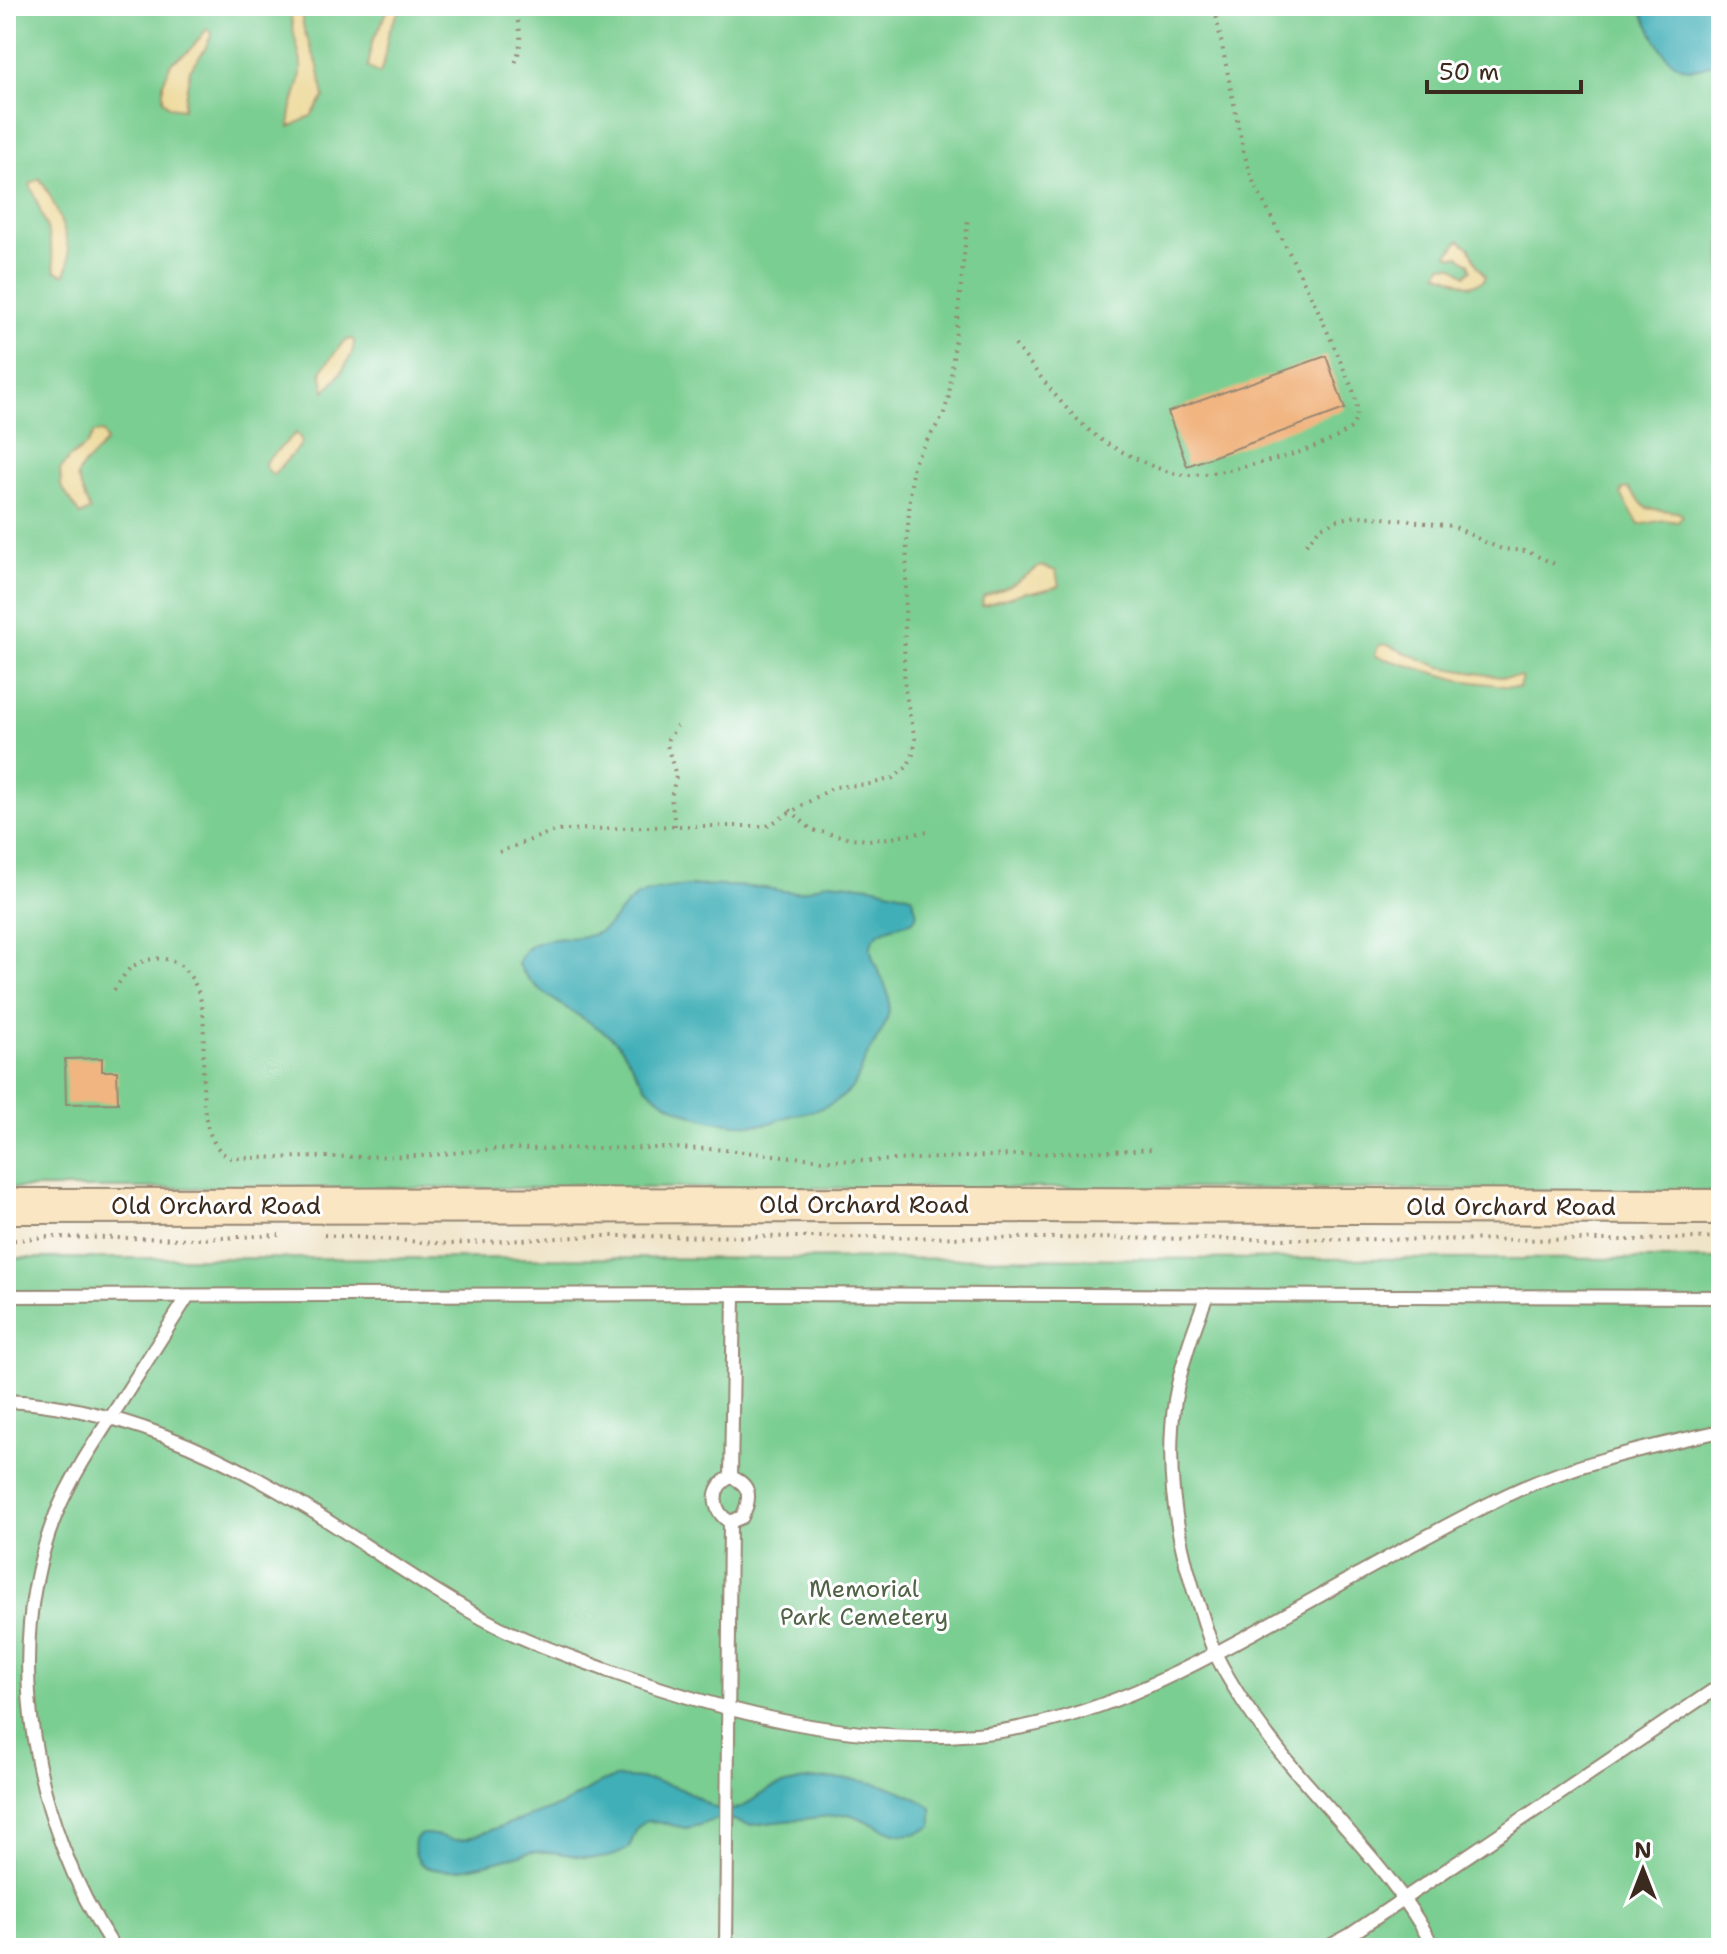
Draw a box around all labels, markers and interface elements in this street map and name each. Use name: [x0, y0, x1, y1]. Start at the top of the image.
scale bar: [1427, 44, 1581, 94]
text: 50 m: [1439, 56, 1499, 88]
street label: Old Orchard Road: [759, 1189, 969, 1221]
street label: Old Orchard Road: [111, 1190, 321, 1222]
street label: Old Orchard Road: [1406, 1191, 1616, 1223]
park label: Memorial Park Cemetery: [780, 1573, 948, 1633]
north arrow: [1603, 1830, 1683, 1910]
text: N: [1634, 1836, 1652, 1865]

